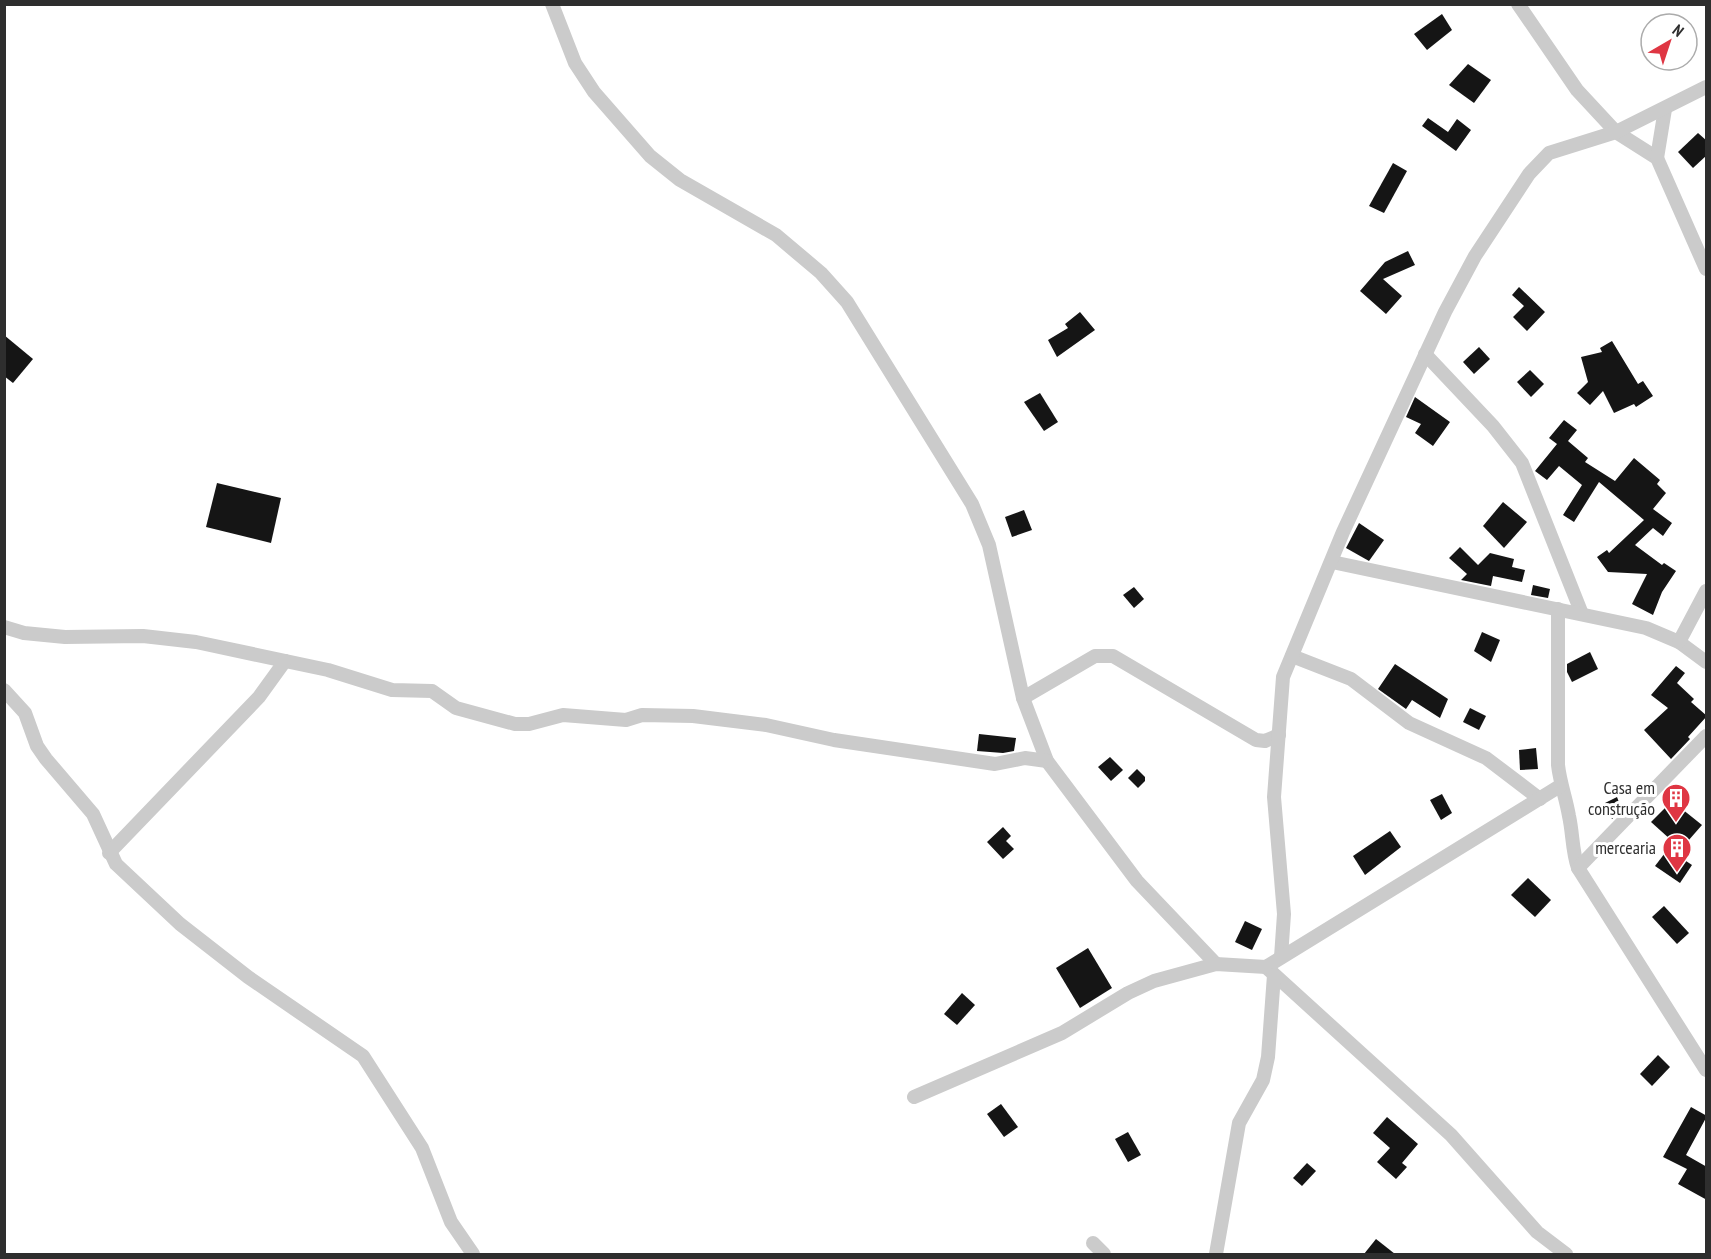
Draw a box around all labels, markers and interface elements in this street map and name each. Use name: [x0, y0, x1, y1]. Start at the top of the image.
north arrow: [1639, 12, 1699, 72]
text: N: [1669, 20, 1688, 41]
place label: Casa em construção: [1588, 776, 1655, 820]
building icon: Casa em construção: [1660, 782, 1692, 824]
building icon: mercearia: [1661, 832, 1693, 874]
place label: mercearia: [1595, 836, 1656, 859]

